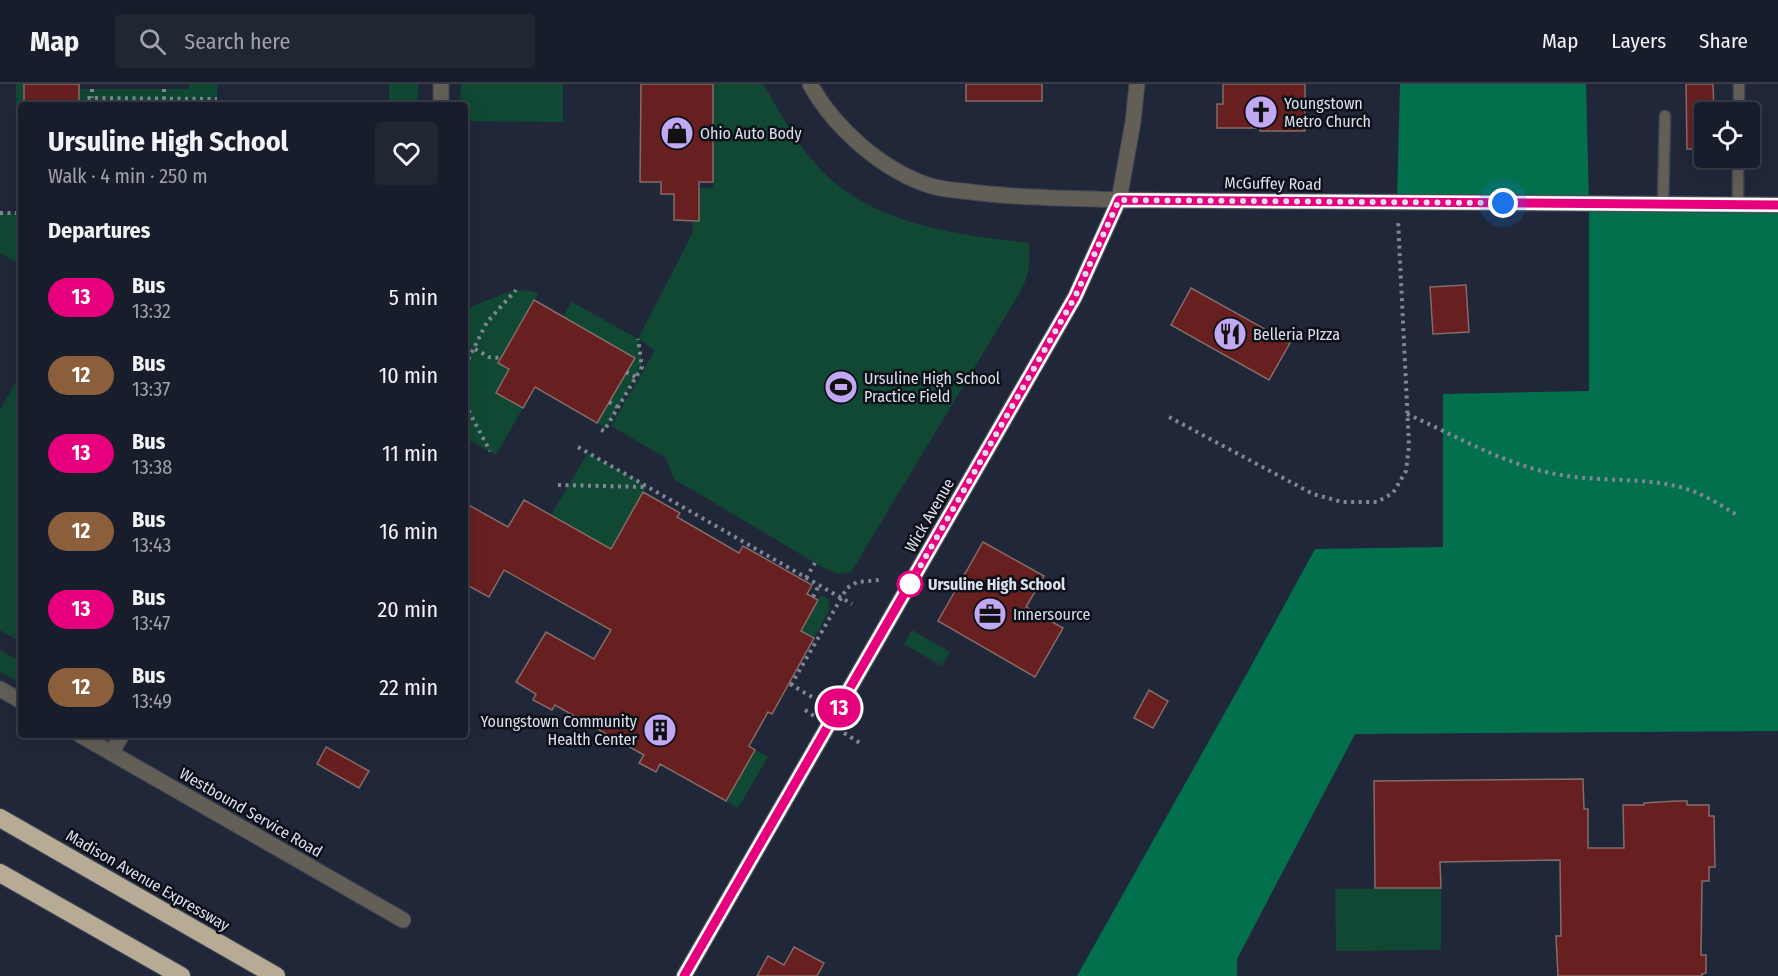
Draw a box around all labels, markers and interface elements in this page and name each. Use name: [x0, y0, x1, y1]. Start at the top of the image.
search box: [115, 14, 535, 68]
text: Map: [30, 25, 79, 58]
icon: search: [136, 25, 169, 58]
text: Search here: [184, 28, 290, 55]
text: Map: [1542, 28, 1578, 54]
text: Layers: [1611, 28, 1666, 54]
text: Share: [1699, 28, 1748, 54]
church icon: Youngstown Metro Church: [1243, 94, 1279, 130]
place label: Youngstown Metro Church: [1284, 94, 1371, 131]
map controls: [1694, 102, 1760, 168]
button: locate: [1694, 102, 1760, 168]
shop icon: Ohio Auto Body: [659, 115, 695, 151]
button: heart: [375, 122, 438, 185]
place label: Ohio Auto Body: [700, 124, 802, 143]
text: Ursuline High School: [48, 125, 288, 158]
text: Walk · 4 min · 250 m: [48, 164, 208, 188]
street label: McGuffey Road: [1224, 173, 1322, 194]
your location: [1488, 188, 1518, 218]
text: Departures: [48, 217, 150, 244]
text: Bus: [132, 272, 165, 299]
text: 13: [72, 284, 90, 310]
text: 5 min: [389, 284, 438, 311]
text: 13:32: [132, 299, 171, 323]
restaurant icon: Belleria PIzza: [1212, 316, 1248, 352]
place label: Belleria PIzza: [1253, 325, 1340, 344]
text: Bus: [132, 350, 165, 377]
text: 12: [72, 362, 90, 388]
text: 10 min: [379, 362, 438, 389]
sports icon: Ursuline High School Practice Field: [823, 369, 859, 405]
place label: Ursuline High School Practice Field: [864, 369, 1000, 406]
text: 13:37: [132, 377, 170, 401]
text: Bus: [132, 428, 165, 455]
text: 13: [72, 440, 90, 466]
text: 11 min: [382, 440, 438, 467]
text: 13:38: [132, 455, 172, 479]
street label: Wick Avenue: [901, 475, 958, 556]
text: Bus: [132, 506, 165, 533]
text: 12: [72, 518, 90, 544]
text: 16 min: [379, 518, 438, 545]
text: 13:43: [132, 533, 171, 557]
marker: Ursuline High School: [897, 571, 923, 597]
place label: Ursuline High School: [928, 575, 1066, 594]
text: Bus: [132, 584, 165, 611]
text: 13: [72, 596, 90, 622]
text: 20 min: [378, 596, 438, 623]
office icon: Innersource: [972, 596, 1008, 632]
place label: Innersource: [1013, 605, 1091, 624]
text: 13:47: [132, 611, 170, 635]
text: Bus: [132, 662, 165, 689]
text: 12: [72, 674, 90, 700]
text: 22 min: [379, 674, 438, 701]
line badge: 13: [812, 688, 866, 728]
text: 13:49: [132, 689, 172, 713]
text: 13: [830, 695, 848, 721]
place label: Youngstown Community Health Center: [480, 712, 638, 749]
building icon: Youngstown Community Health Center: [642, 712, 678, 748]
street label: Westbound Service Road: [176, 764, 326, 861]
street label: Madison Avenue Expressway: [63, 826, 234, 935]

